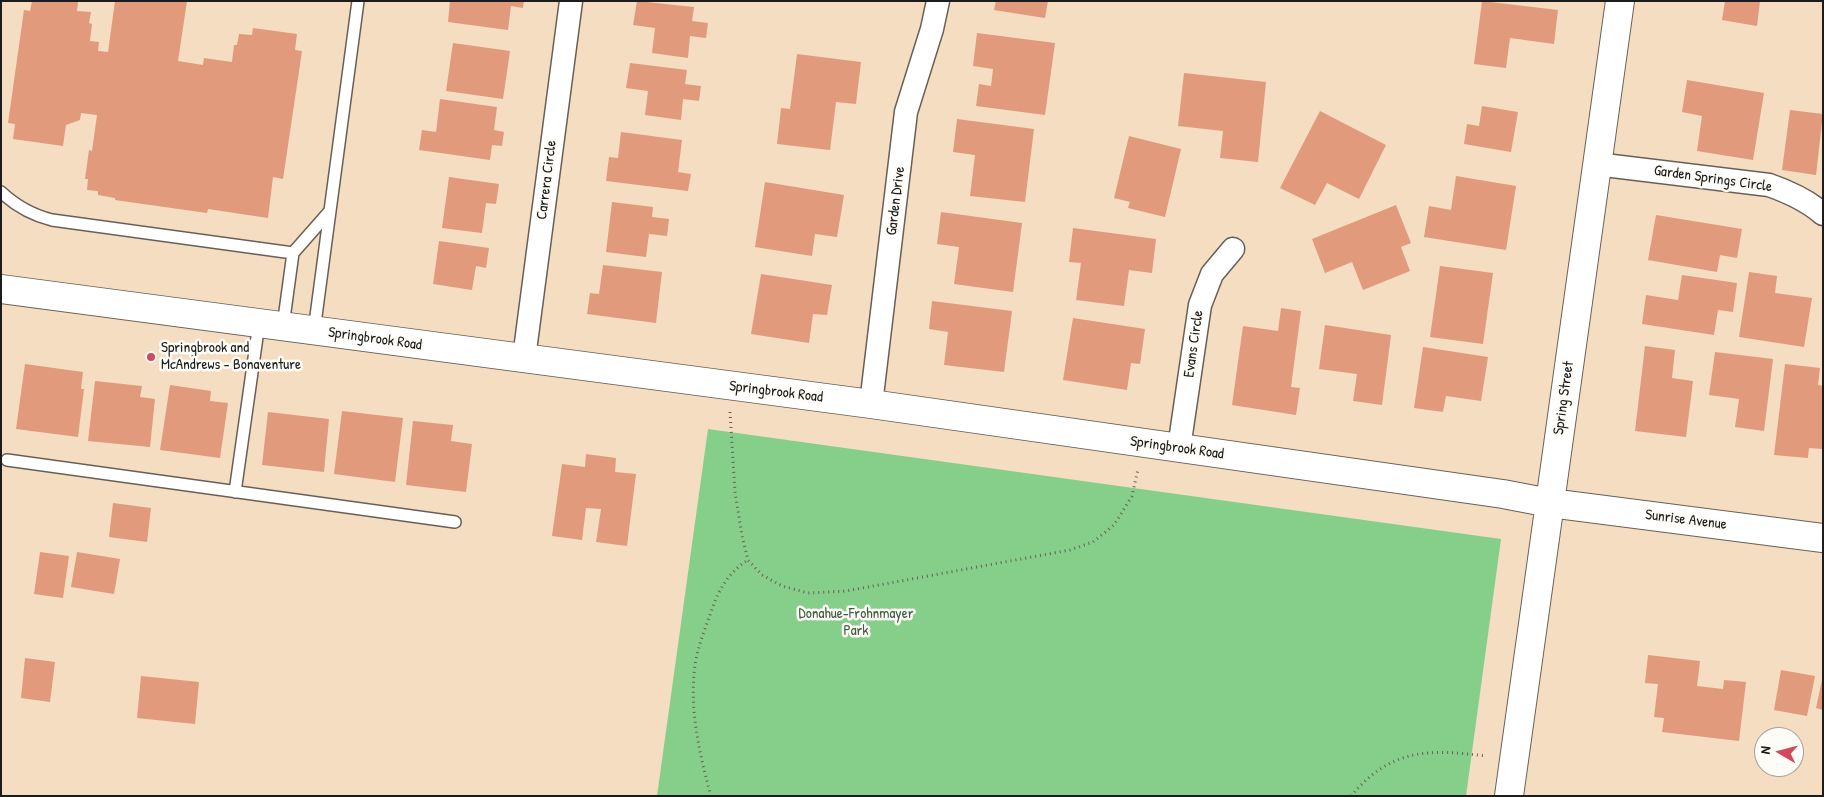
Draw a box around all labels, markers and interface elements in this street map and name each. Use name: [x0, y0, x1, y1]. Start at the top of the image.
street label: Carrera Circle: [533, 139, 561, 221]
street label: Garden Springs Circle: [1653, 162, 1773, 196]
street label: Garden Drive: [883, 166, 909, 236]
street label: Evans Circle: [1180, 309, 1208, 379]
street label: Springbrook Road: [327, 324, 423, 354]
place label: Springbrook and McAndrews - Bonaventure: [161, 339, 301, 374]
marker: Springbrook and McAndrews - Bonaventure: [145, 351, 157, 363]
street label: Spring Street: [1550, 360, 1578, 436]
street label: Springbrook Road: [728, 377, 824, 407]
street label: Springbrook Road: [1129, 433, 1225, 463]
street label: Sunrise Avenue: [1644, 506, 1728, 534]
park label: Donahue-Frohnmayer Park: [799, 605, 913, 640]
north arrow: [1754, 727, 1804, 777]
text: N: [1755, 745, 1775, 755]

